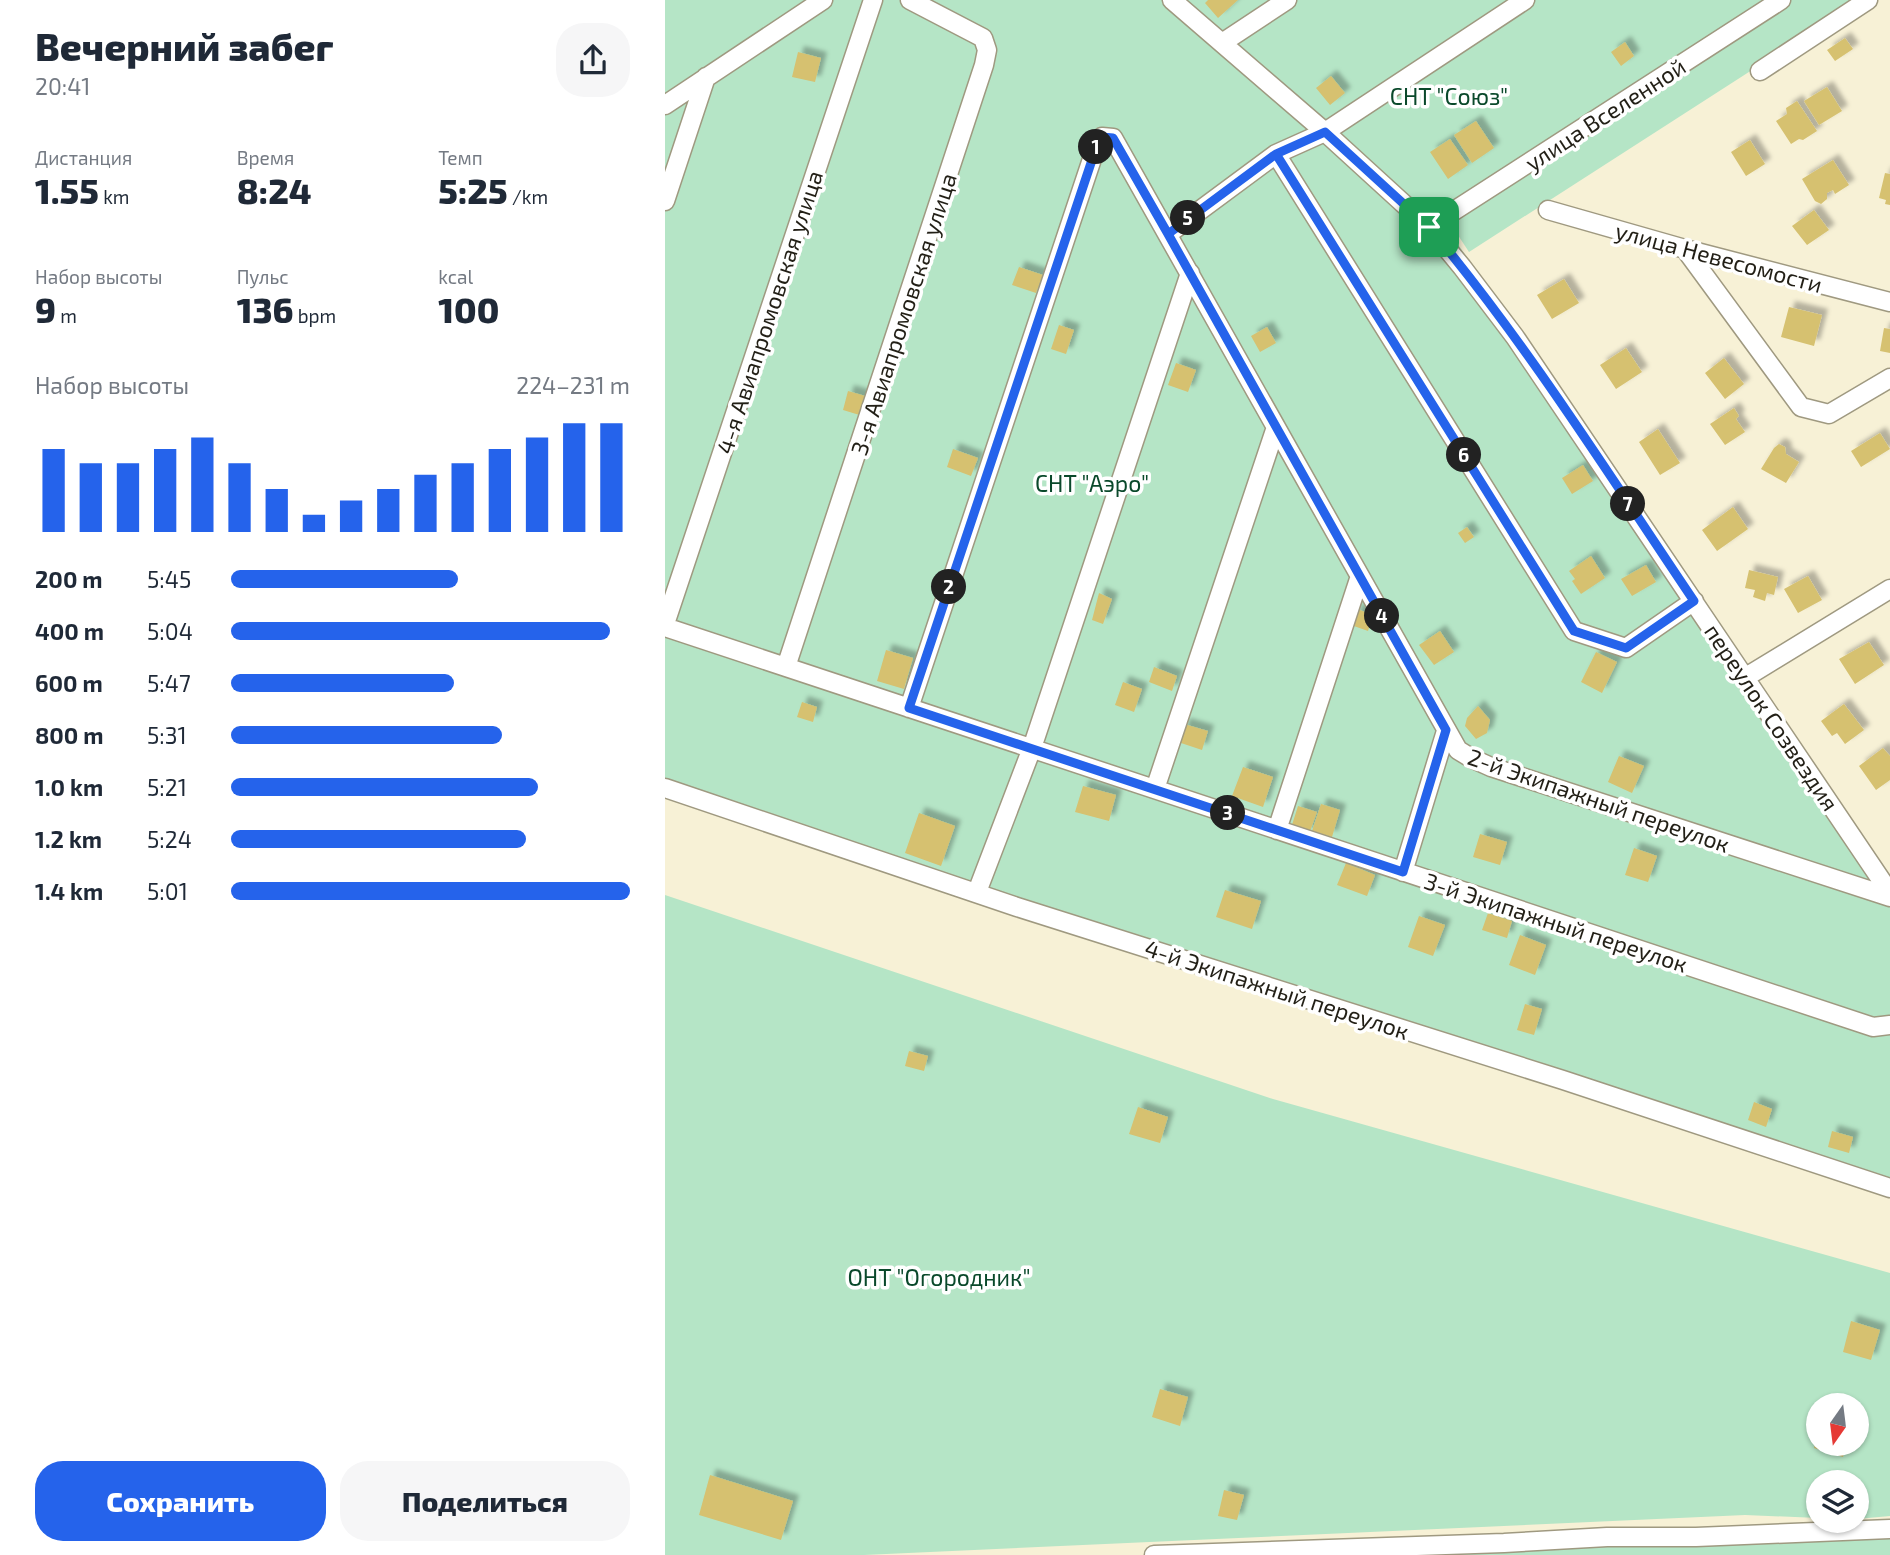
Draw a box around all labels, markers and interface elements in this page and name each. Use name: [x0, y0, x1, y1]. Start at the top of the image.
text: Вечерний забег: [35, 23, 334, 69]
button: share: [556, 23, 630, 97]
street label: улица Вселенной: [1519, 52, 1691, 177]
text: 20:41: [35, 72, 91, 100]
park label: СНТ "Союз": [1390, 82, 1508, 110]
pin: 1: [1079, 130, 1113, 164]
text: 1: [1091, 135, 1100, 158]
text: Дистанция: [35, 146, 132, 169]
text: Время: [237, 146, 294, 169]
text: Темп: [438, 146, 483, 169]
street label: 4-я Авиапромовская улица: [710, 167, 829, 458]
text: 1.55: [35, 169, 99, 211]
text: 8:24: [237, 169, 312, 211]
text: 5:25: [438, 169, 508, 211]
street label: 3-я Авиапромовская улица: [844, 169, 963, 459]
text: km: [99, 185, 129, 208]
text: /km: [508, 185, 548, 208]
pin: [1399, 197, 1459, 257]
pin: 5: [1170, 200, 1205, 235]
text: 5: [1182, 206, 1193, 229]
icon: arrive: [1410, 208, 1448, 246]
street label: улица Невесомости: [1612, 216, 1825, 299]
text: Набор высоты: [35, 265, 162, 288]
text: Пульс: [237, 265, 289, 288]
text: kcal: [438, 265, 473, 288]
text: 9: [35, 288, 56, 330]
text: 136: [237, 288, 294, 330]
text: 100: [438, 288, 499, 330]
text: m: [56, 304, 77, 327]
text: bpm: [294, 304, 336, 327]
text: Набор высоты: [35, 371, 189, 399]
text: 224–231 m: [516, 371, 630, 399]
pin: 6: [1447, 438, 1481, 472]
text: 6: [1458, 443, 1469, 466]
park label: СНТ "Аэро": [1035, 469, 1149, 497]
pin: 7: [1611, 486, 1646, 522]
text: 7: [1622, 492, 1633, 515]
text: 200 m: [35, 565, 103, 593]
text: 5:45: [147, 565, 191, 593]
pin: 2: [931, 570, 967, 604]
text: 2: [943, 575, 954, 598]
pin: 4: [1365, 598, 1399, 634]
text: 4: [1375, 604, 1388, 627]
text: 400 m: [35, 617, 104, 645]
text: 5:04: [147, 617, 193, 645]
street label: переулок Созвездия: [1698, 618, 1845, 816]
text: 600 m: [35, 669, 103, 697]
text: 5:47: [147, 669, 191, 697]
text: 800 m: [35, 721, 104, 749]
text: 5:31: [147, 721, 187, 749]
street label: 2-й Экипажный переулок: [1464, 742, 1734, 859]
text: 1.0 km: [35, 773, 103, 801]
text: 5:21: [147, 773, 187, 801]
pin: 3: [1211, 796, 1245, 830]
text: 3: [1222, 801, 1233, 824]
text: 1.2 km: [35, 825, 102, 853]
text: 5:24: [147, 825, 192, 853]
street label: 3-й Экипажный переулок: [1421, 866, 1691, 979]
text: 1.4 km: [35, 877, 103, 905]
text: 5:01: [147, 877, 188, 905]
street label: 4-й Экипажный переулок: [1141, 933, 1413, 1046]
park label: ОНТ "Огородник": [847, 1263, 1031, 1291]
north arrow: [1806, 1393, 1869, 1456]
map controls: [1806, 1393, 1869, 1533]
button: Сохранить: [35, 1461, 326, 1541]
button: Поделиться: [340, 1461, 630, 1541]
button: layers: [1806, 1470, 1869, 1533]

